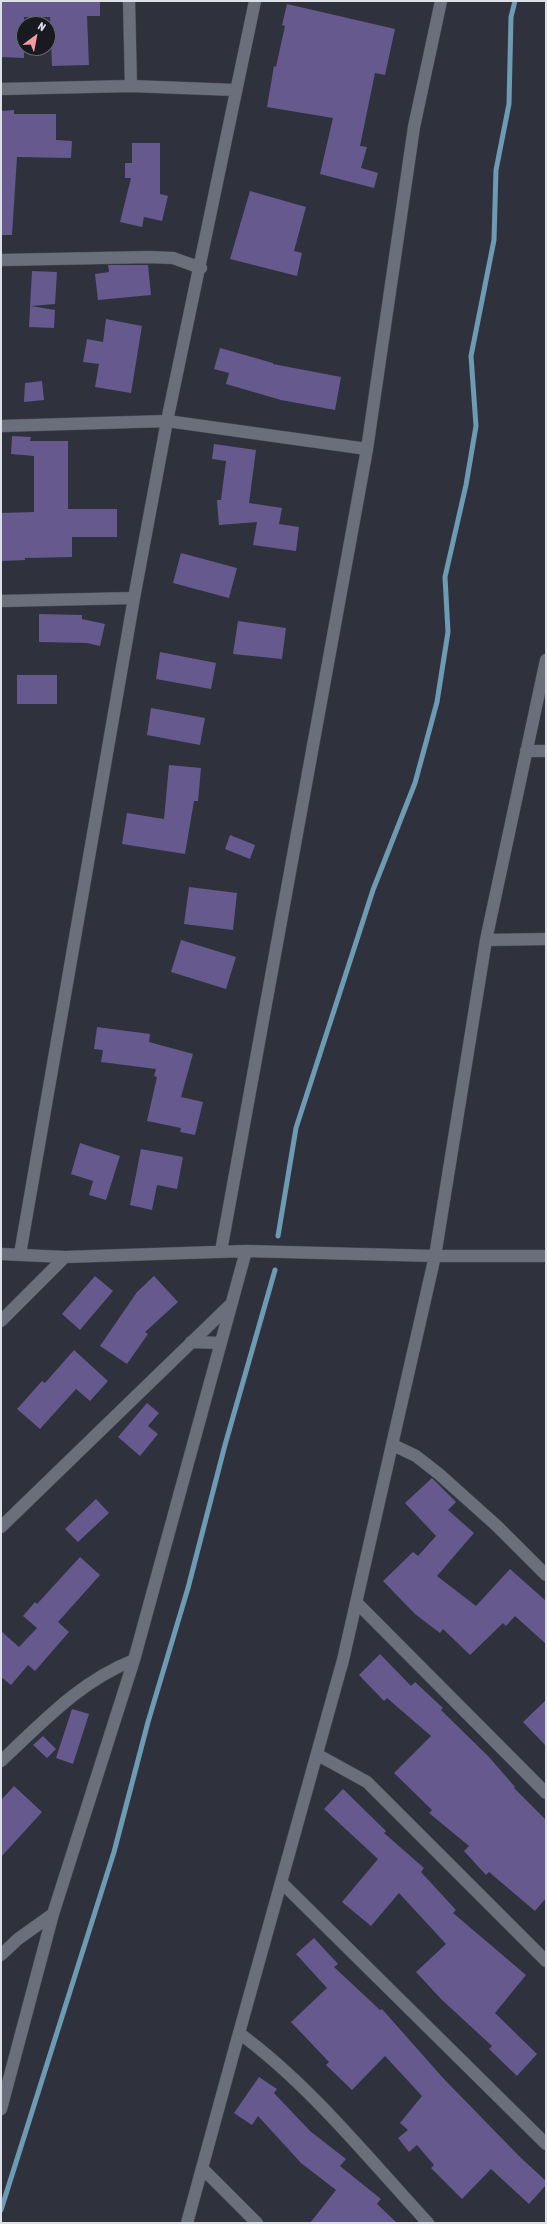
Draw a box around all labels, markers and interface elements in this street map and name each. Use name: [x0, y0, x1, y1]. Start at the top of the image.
north arrow: [16, 16, 56, 56]
text: N: [36, 20, 48, 33]

